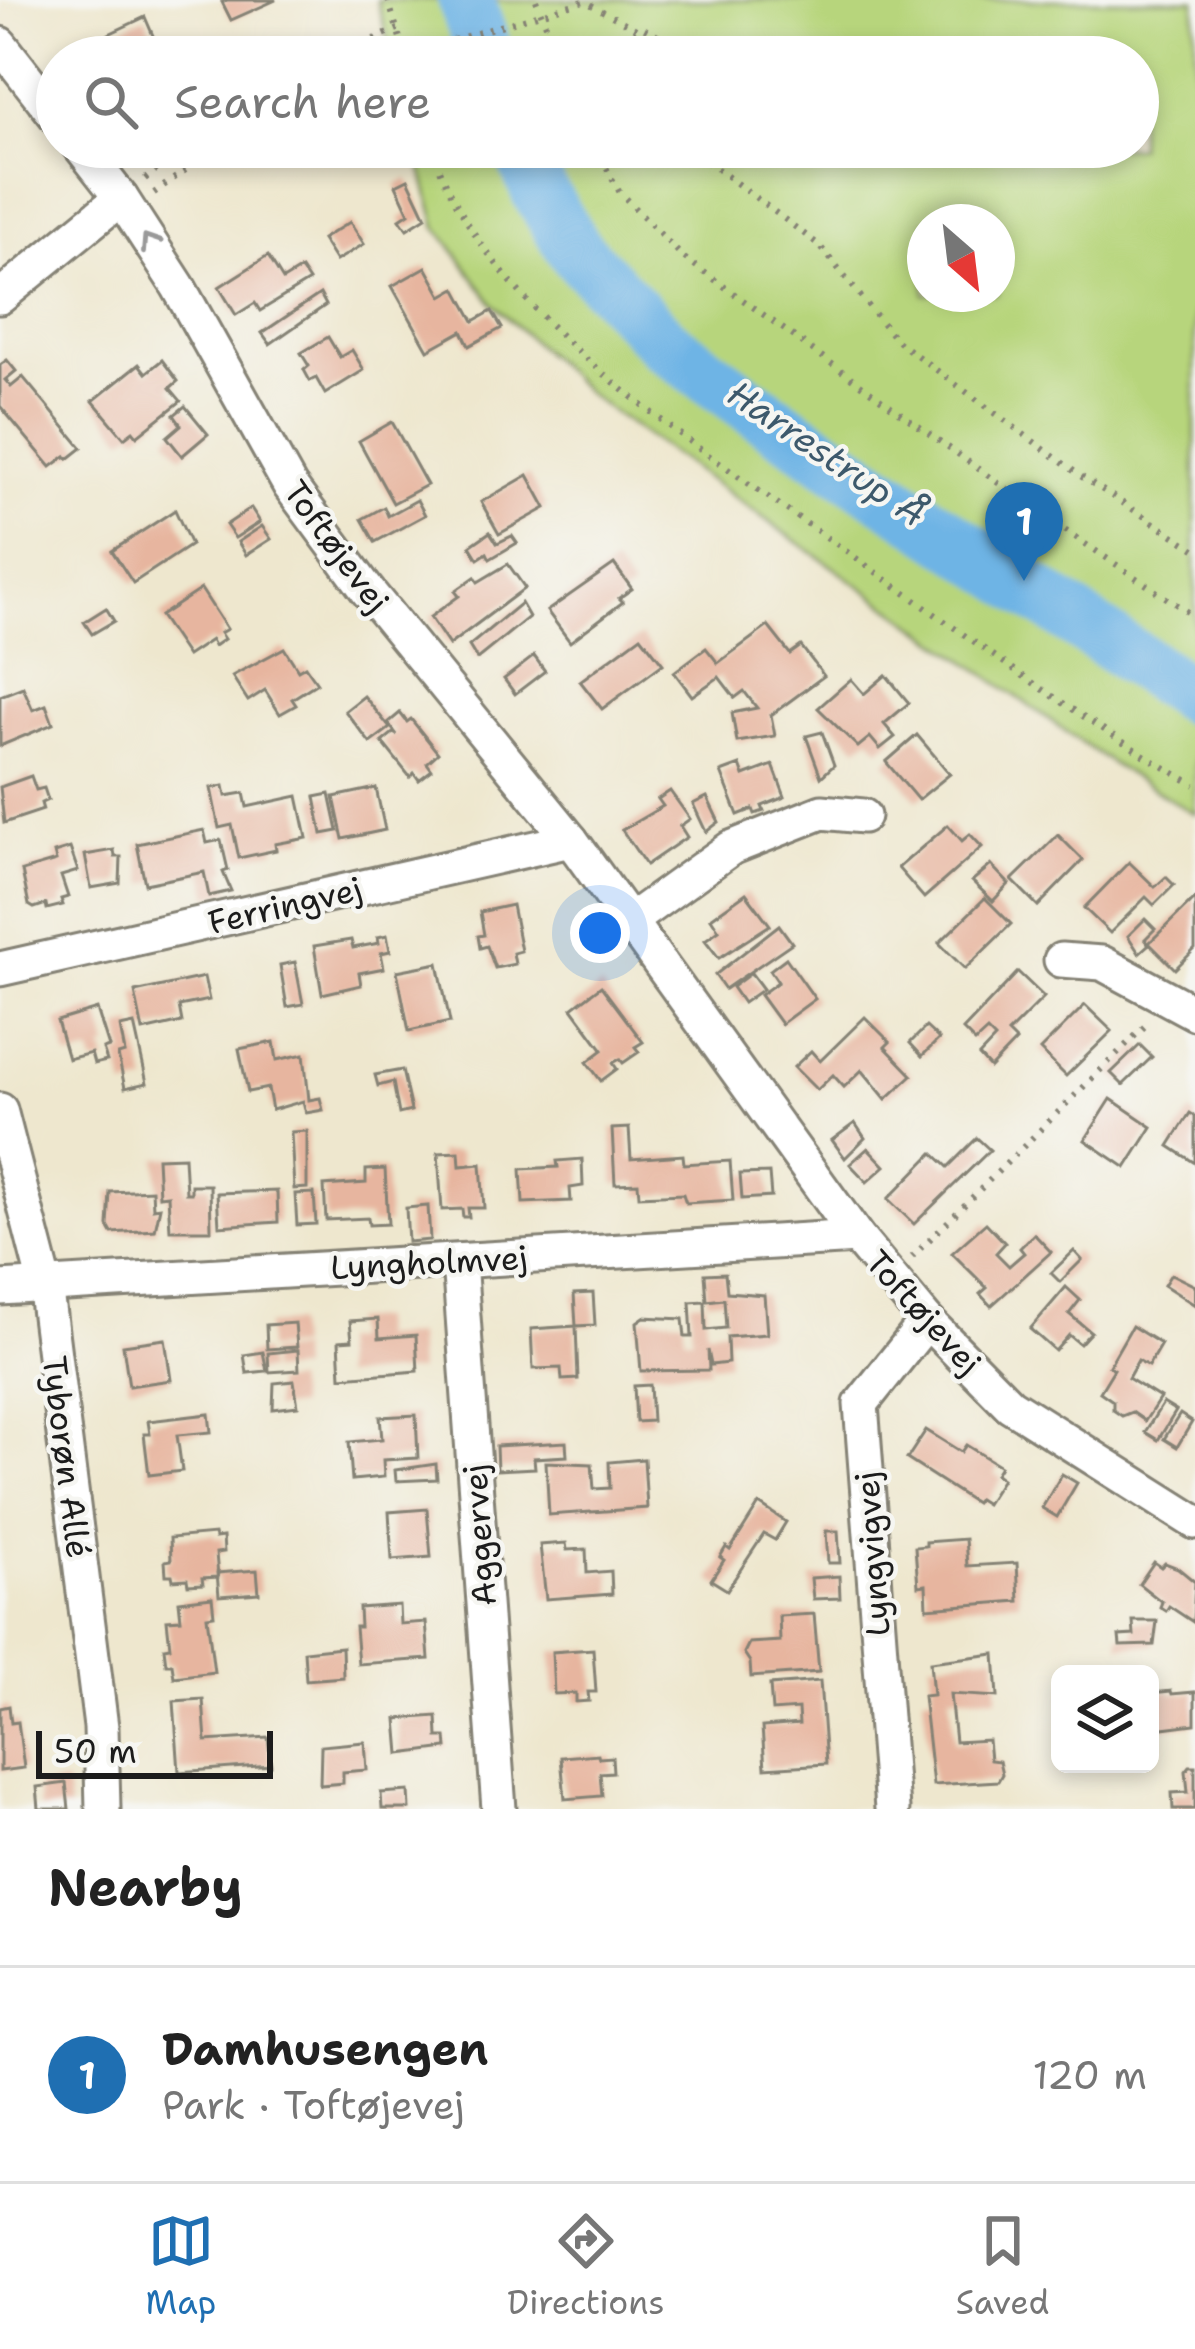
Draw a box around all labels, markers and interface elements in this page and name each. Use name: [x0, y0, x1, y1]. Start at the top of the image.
search box: [36, 36, 1159, 168]
icon: search: [78, 69, 144, 135]
text: Search here: [174, 72, 431, 132]
north arrow: [907, 204, 1015, 312]
one-way arrow: [142, 234, 164, 256]
water label: Harrestrup Å: [718, 369, 935, 538]
street label: Toftøjevej: [273, 471, 400, 622]
pin: 1: [985, 482, 1063, 581]
street label: Ferringvej: [204, 866, 367, 945]
your location: [570, 903, 630, 963]
street label: Lyngholmvej: [329, 1235, 529, 1290]
street label: Toftøjevej: [856, 1240, 992, 1384]
street label: Tyborøn Allé: [32, 1353, 101, 1561]
street label: Aggervej: [452, 1463, 507, 1607]
street label: Lyngvigvej: [844, 1470, 901, 1638]
map controls: [1051, 1665, 1159, 1773]
button: layers: [1051, 1665, 1159, 1773]
scale bar: [36, 1725, 273, 1778]
text: 50 m: [54, 1729, 137, 1774]
text: Nearby: [48, 1853, 243, 1921]
text: Damhusengen: [162, 2019, 488, 2079]
text: 1: [78, 2049, 96, 2101]
text: 120 m: [1032, 2049, 1147, 2101]
text: Park · Toftøjevej: [162, 2079, 465, 2131]
tab: Map: [146, 2208, 216, 2325]
tab: Directions: [507, 2208, 665, 2325]
tab: Saved: [956, 2208, 1049, 2325]

